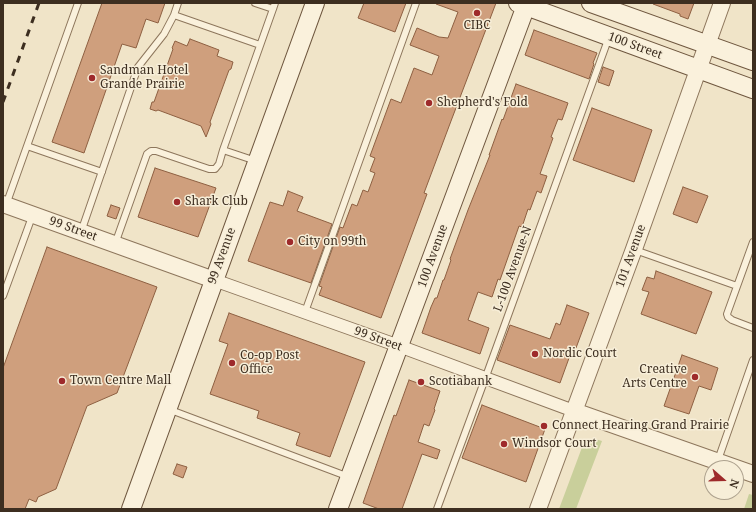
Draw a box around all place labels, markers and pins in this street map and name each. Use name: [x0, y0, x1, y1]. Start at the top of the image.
marker: CIBC: [472, 8, 482, 18]
place label: CIBC: [464, 19, 490, 33]
place label: Sandman Hotel Grande Prairie: [100, 64, 188, 92]
marker: Sandman Hotel Grande Prairie: [87, 73, 97, 83]
place label: Shepherd's Fold: [437, 96, 528, 110]
marker: Shepherd's Fold: [424, 98, 434, 108]
place label: Shark Club: [185, 195, 248, 209]
marker: Shark Club: [172, 197, 182, 207]
place label: City on 99th: [298, 235, 366, 249]
marker: City on 99th: [285, 237, 295, 247]
place label: Nordic Court: [543, 347, 617, 361]
place label: Co-op Post Office: [240, 349, 299, 377]
marker: Nordic Court: [530, 349, 540, 359]
marker: Co-op Post Office: [227, 358, 237, 368]
place label: Creative Arts Centre: [622, 363, 687, 391]
marker: Creative Arts Centre: [690, 372, 700, 382]
place label: Town Centre Mall: [70, 374, 171, 388]
place label: Scotiabank: [429, 375, 492, 389]
marker: Town Centre Mall: [57, 376, 67, 386]
marker: Scotiabank: [416, 377, 426, 387]
place label: Connect Hearing Grand Prairie: [552, 419, 729, 433]
marker: Connect Hearing Grand Prairie: [539, 421, 549, 431]
place label: Windsor Court: [512, 437, 596, 451]
marker: Windsor Court: [499, 439, 509, 449]

